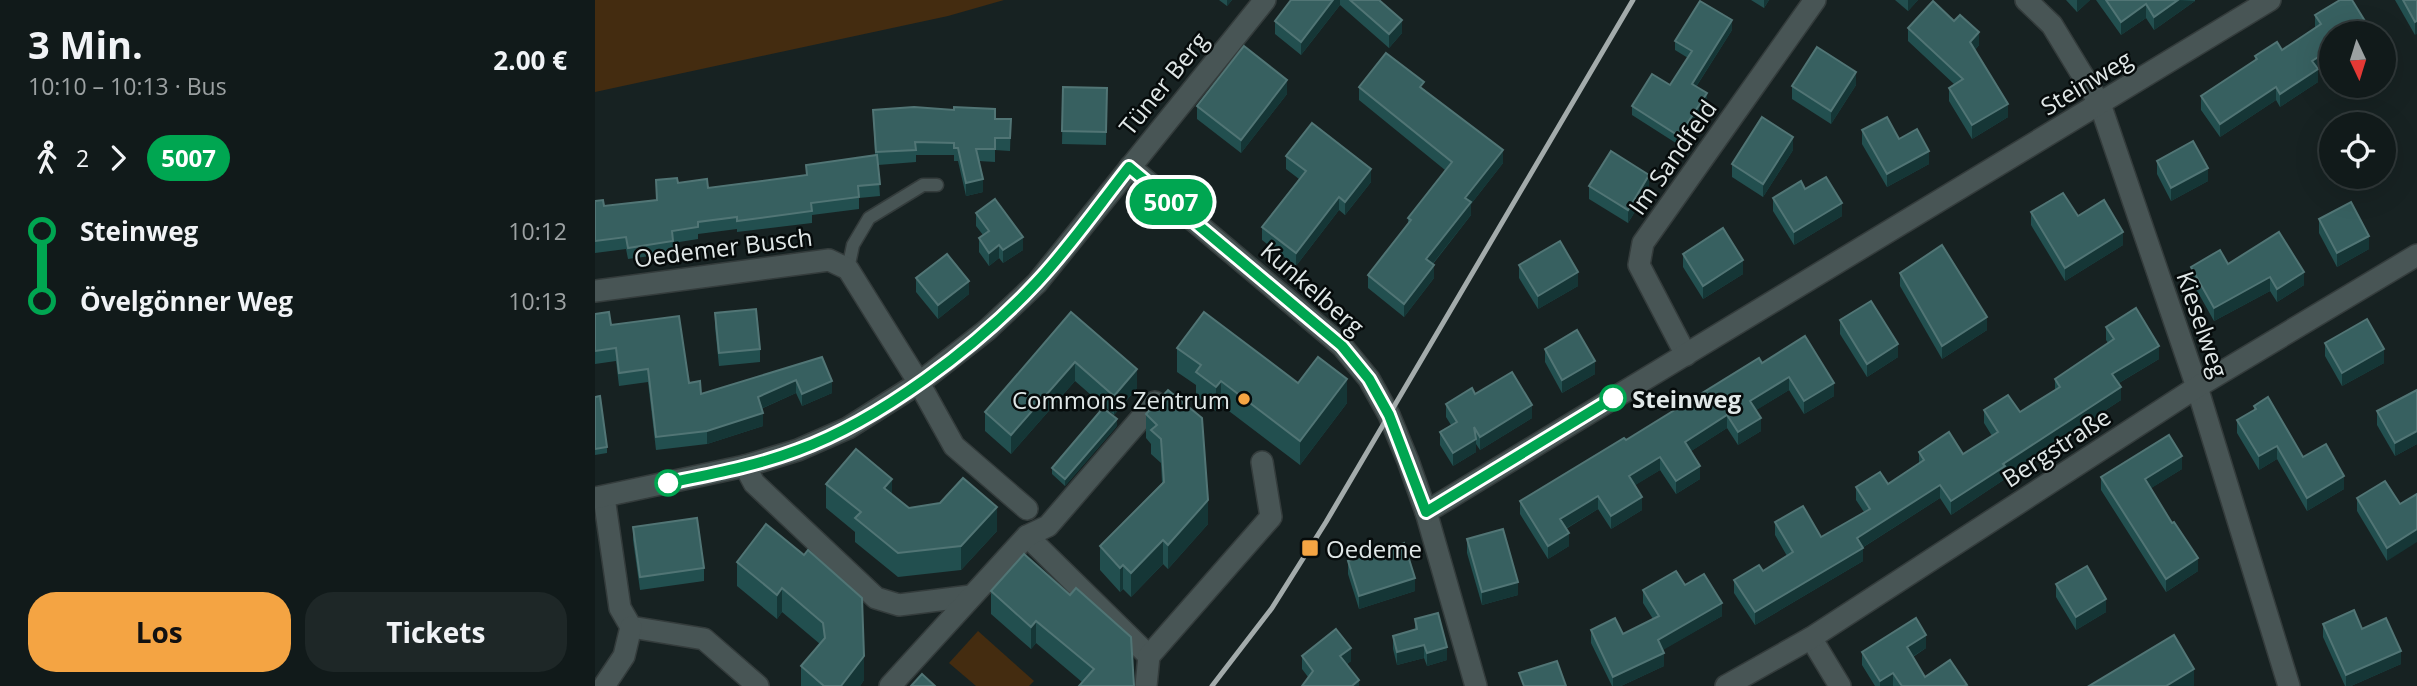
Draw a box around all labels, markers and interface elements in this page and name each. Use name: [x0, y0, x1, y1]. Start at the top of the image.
text: 3 Min.: [28, 18, 143, 70]
north arrow: [2319, 21, 2396, 98]
map controls: [2319, 21, 2396, 189]
street label: Tüner Berg: [1111, 24, 1215, 142]
text: 2.00 €: [493, 42, 567, 78]
street label: Steinweg: [2034, 42, 2138, 122]
text: 10:10 – 10:13 · Bus: [28, 70, 227, 102]
street label: Im Sandfeld: [1620, 93, 1724, 221]
button: locate: [2319, 112, 2396, 189]
icon: walk: [28, 139, 66, 177]
icon: forward: [99, 139, 137, 177]
text: 5007: [161, 141, 216, 174]
text: 2: [76, 142, 89, 174]
line badge: 5007: [1122, 179, 1220, 225]
text: 5007: [1144, 185, 1198, 218]
text: Steinweg: [80, 213, 198, 249]
text: 10:12: [508, 215, 567, 247]
street label: Oedemer Busch: [632, 220, 814, 274]
street label: Kunkelberg: [1254, 234, 1372, 342]
street label: Kieselweg: [2169, 266, 2237, 382]
text: Övelgönner Weg: [80, 283, 293, 319]
text: 10:13: [508, 285, 567, 317]
place label: Steinweg: [1632, 382, 1742, 415]
place label: Commons Zentrum: [1012, 383, 1230, 416]
marker: Steinweg: [1600, 385, 1626, 411]
marker: Commons Zentrum: [1236, 391, 1252, 407]
street label: Bergstraße: [1995, 400, 2117, 494]
unlabelled marker: [655, 470, 681, 496]
place label: Oedeme: [1326, 532, 1422, 565]
marker: Oedeme: [1300, 538, 1320, 558]
button: Los: [28, 592, 291, 672]
button: Tickets: [305, 592, 567, 672]

